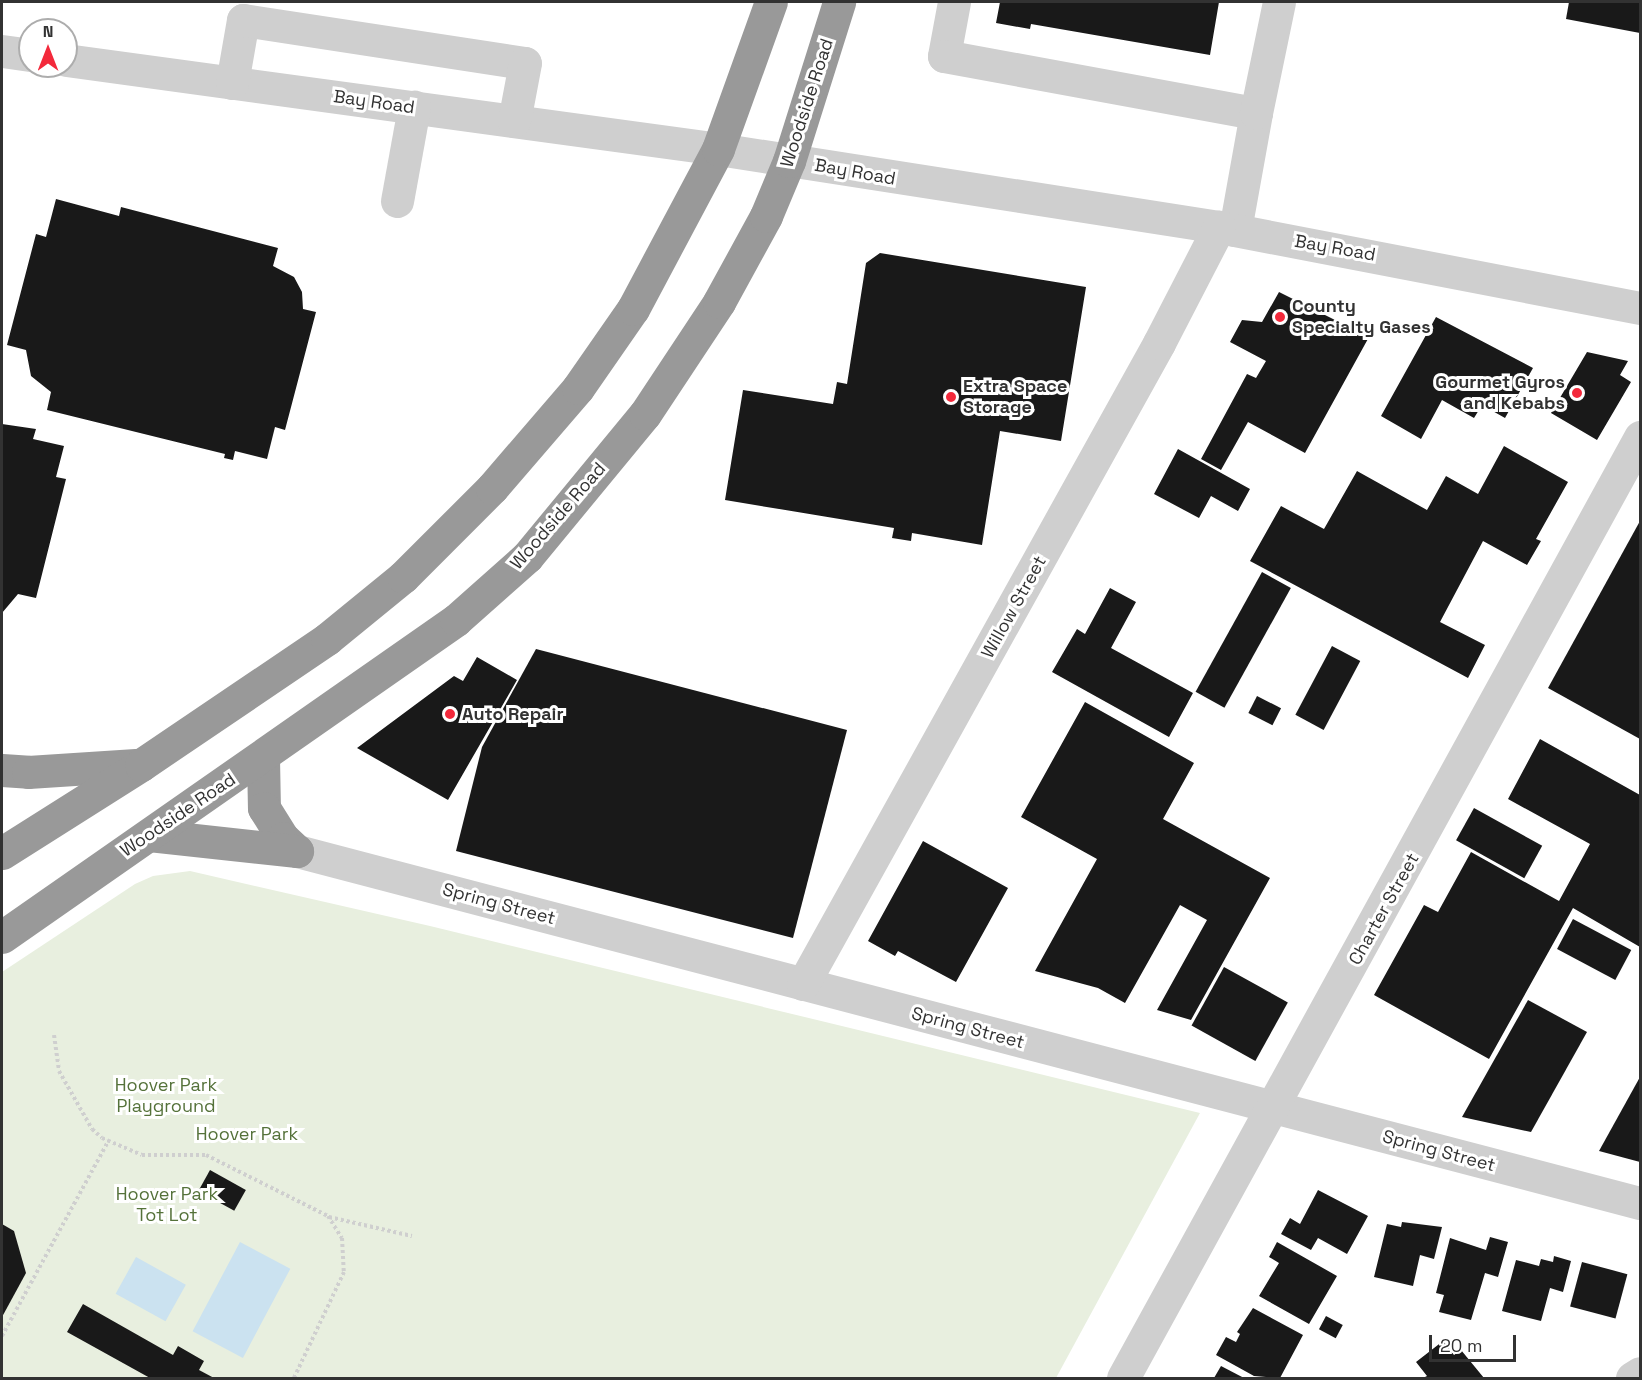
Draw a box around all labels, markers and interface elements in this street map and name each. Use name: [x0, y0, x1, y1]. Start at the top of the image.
north arrow: [18, 18, 78, 78]
text: N: [43, 21, 53, 42]
street label: Woodside Road: [776, 36, 838, 170]
street label: Bay Road: [332, 86, 416, 118]
street label: Bay Road: [813, 154, 897, 190]
street label: Bay Road: [1293, 230, 1377, 266]
place label: County Specialty Gases: [1292, 296, 1431, 338]
marker: County Specialty Gases: [1273, 310, 1287, 324]
place label: Gourmet Gyros and Kebabs: [1435, 372, 1565, 415]
place label: Extra Space Storage: [963, 376, 1067, 418]
marker: Gourmet Gyros and Kebabs: [1570, 386, 1584, 400]
marker: Extra Space Storage: [944, 390, 958, 404]
street label: Woodside Road: [506, 458, 610, 574]
street label: Willow Street: [977, 552, 1051, 662]
place label: Auto Repair: [462, 703, 564, 725]
marker: Auto Repair: [443, 707, 457, 721]
street label: Woodside Road: [116, 768, 240, 862]
street label: Charter Street: [1344, 849, 1424, 969]
street label: Spring Street: [440, 879, 558, 929]
street label: Spring Street: [909, 1003, 1027, 1053]
park label: Hoover Park Playground: [115, 1075, 217, 1118]
park label: Hoover Park: [196, 1123, 298, 1145]
street label: Spring Street: [1380, 1126, 1498, 1176]
park label: Hoover Park Tot Lot: [116, 1184, 218, 1226]
scale bar: [1432, 1323, 1519, 1361]
text: 20 m: [1440, 1334, 1483, 1357]

